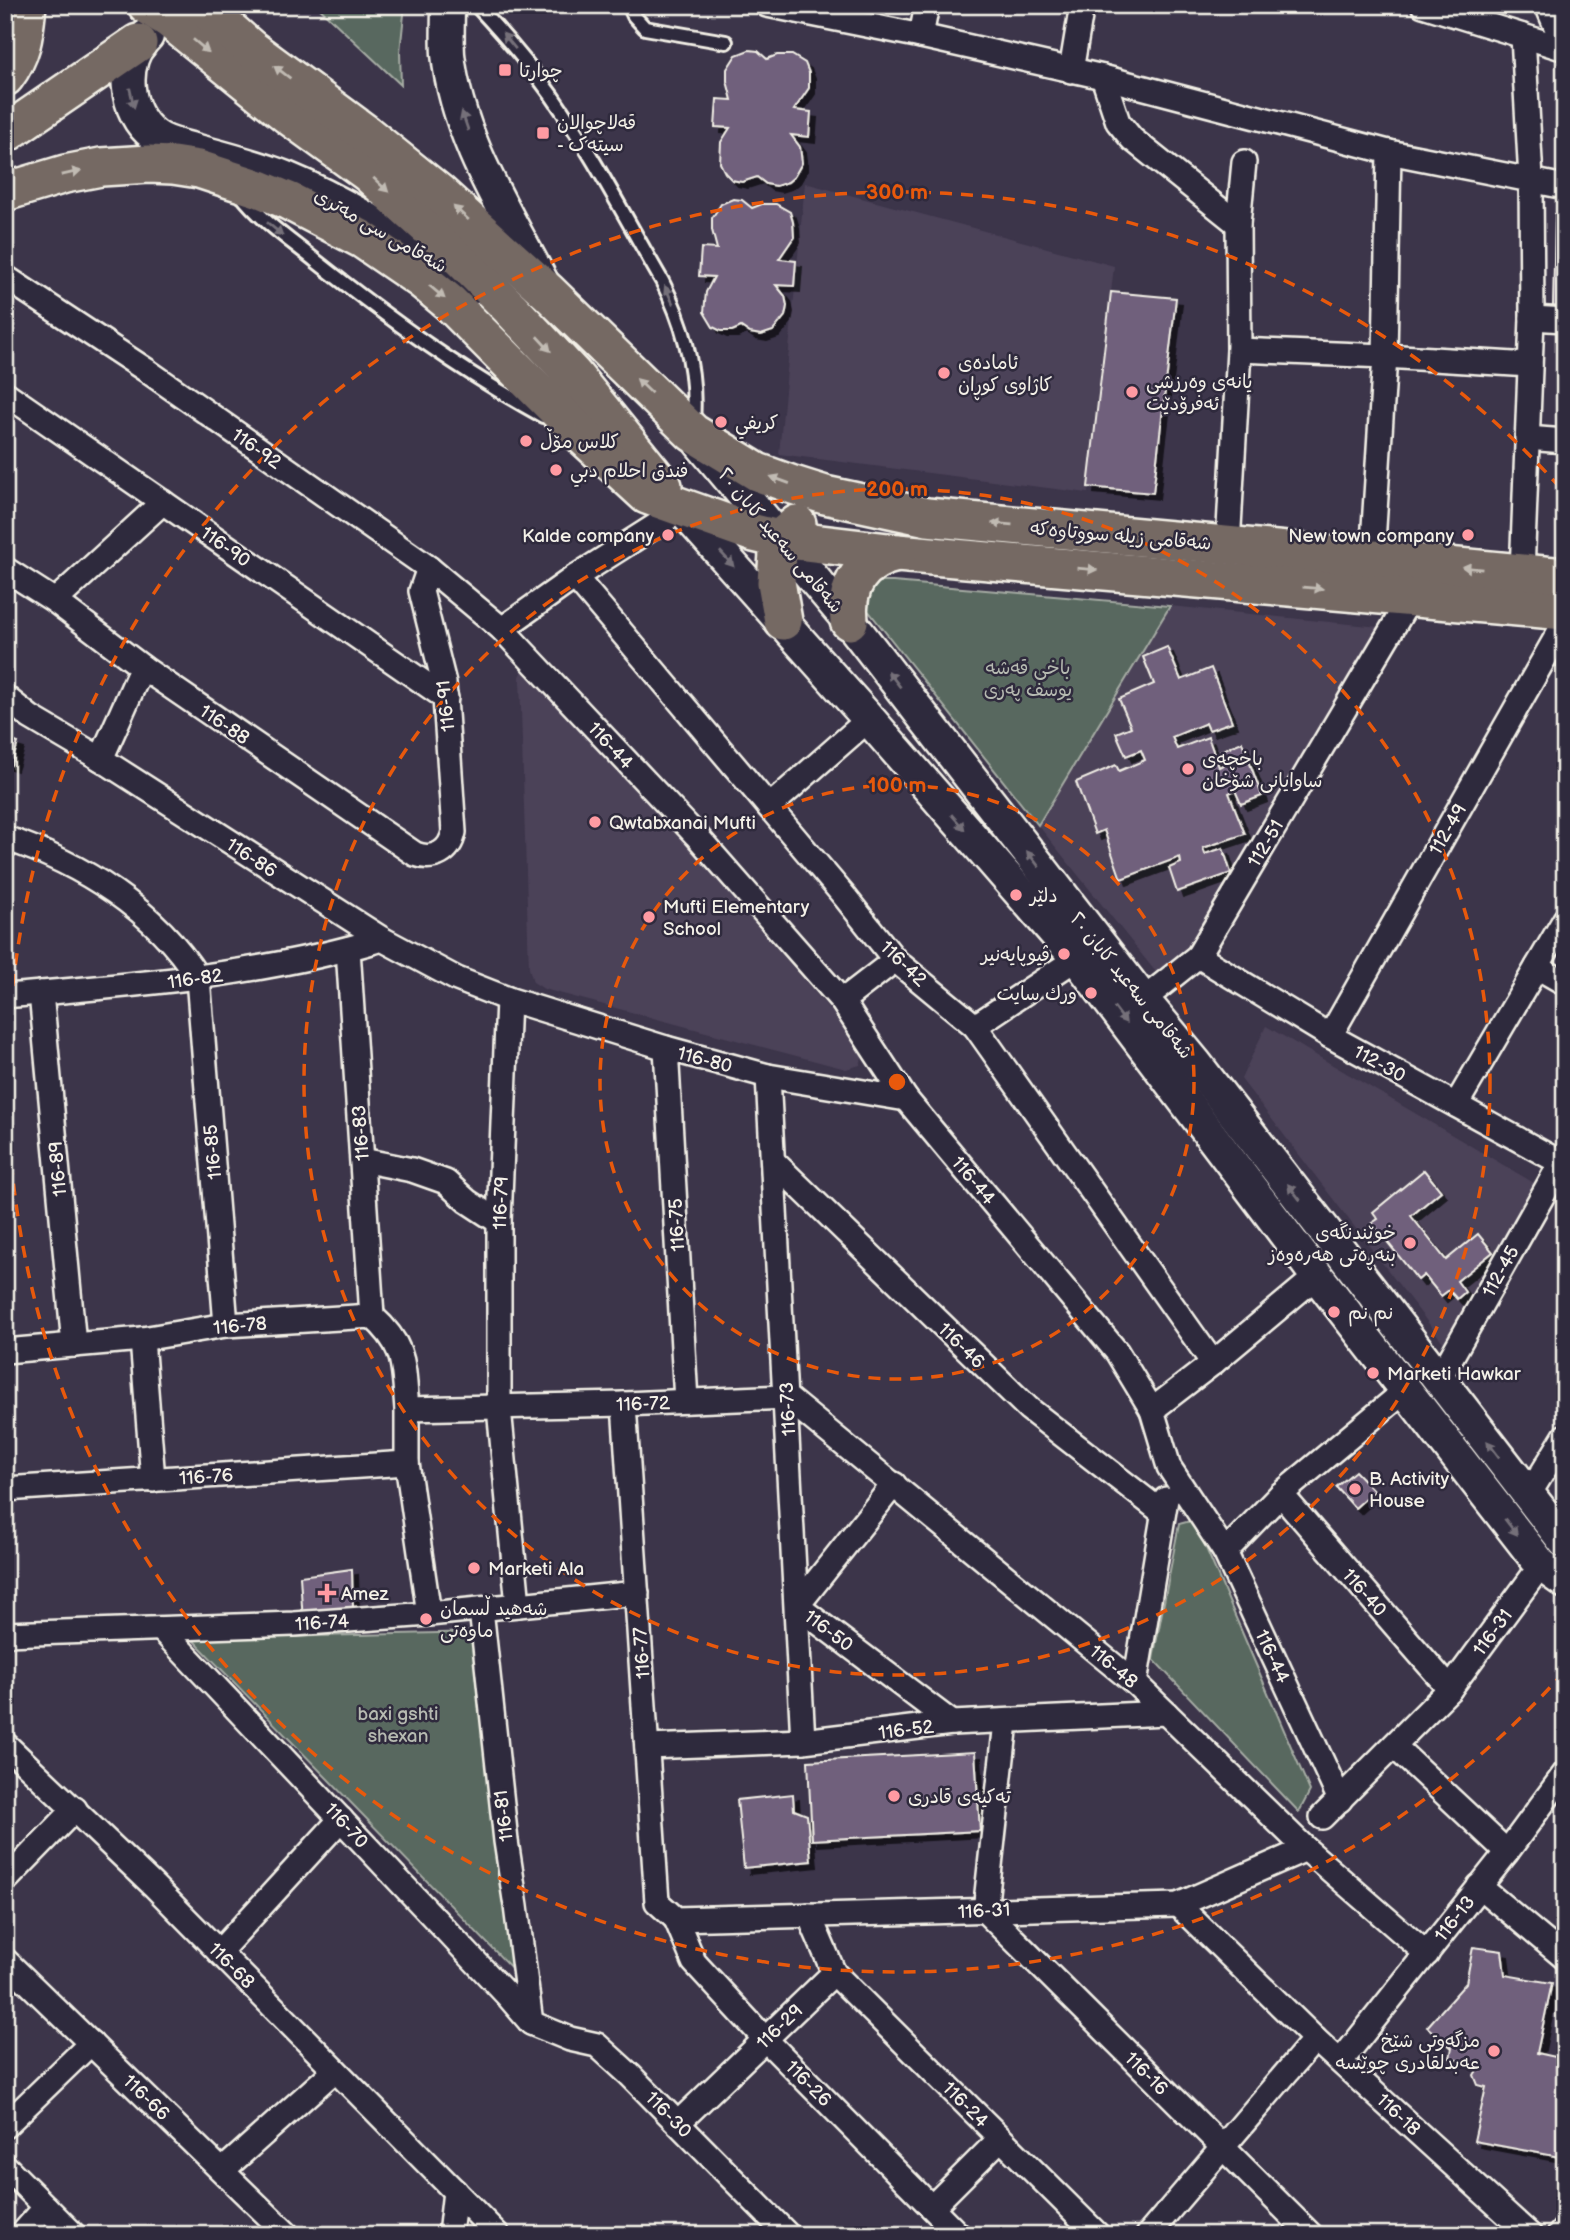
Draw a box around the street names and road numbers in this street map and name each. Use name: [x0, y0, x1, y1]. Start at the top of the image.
street label: شەقامی سی مەتری: [310, 184, 451, 279]
street label: 116-92: [227, 424, 286, 475]
street label: شەقامی سەعید کابان ٢٠: [713, 464, 847, 618]
street label: شەقامی زیلە سووتاوەکە: [1029, 517, 1212, 556]
street label: 116-90: [196, 522, 254, 573]
street label: 116-91: [432, 679, 461, 733]
street label: 116-88: [195, 700, 254, 750]
street label: 116-44: [582, 718, 638, 775]
street label: 112-49: [1424, 800, 1472, 860]
street label: 112-51: [1243, 816, 1289, 872]
street label: 116-86: [221, 833, 281, 883]
street label: شەقامی سەعید کابان ٢٠: [1065, 908, 1197, 1064]
street label: 116-42: [875, 936, 932, 992]
street label: 116-82: [166, 964, 225, 995]
street label: 112-30: [1349, 1041, 1409, 1088]
street label: 116-80: [675, 1042, 734, 1079]
street label: 116-83: [348, 1104, 375, 1162]
street label: 116-85: [200, 1123, 227, 1180]
street label: 116-89: [45, 1140, 72, 1197]
street label: 116-44: [946, 1152, 1000, 1210]
street label: 116-79: [489, 1176, 514, 1230]
street label: 116-75: [665, 1198, 690, 1252]
street label: 112-45: [1478, 1242, 1525, 1302]
street label: 116-78: [212, 1313, 268, 1340]
street label: 116-46: [933, 1318, 989, 1374]
street label: 116-73: [776, 1381, 801, 1437]
street label: 116-72: [616, 1392, 671, 1417]
street label: 116-76: [178, 1464, 234, 1491]
street label: 116-40: [1337, 1564, 1391, 1622]
street label: 116-50: [799, 1605, 857, 1657]
street label: 116-31: [1469, 1605, 1518, 1661]
street label: 116-74: [294, 1610, 350, 1637]
street label: 116-77: [629, 1626, 656, 1680]
street label: 116-44: [1249, 1626, 1294, 1687]
street label: 116-48: [1084, 1640, 1142, 1694]
street label: 116-52: [877, 1716, 936, 1745]
street label: 116-81: [490, 1789, 519, 1843]
street label: 116-70: [319, 1799, 373, 1854]
street label: 116-13: [1430, 1891, 1480, 1947]
street label: 116-31: [957, 1899, 1011, 1924]
street label: 116-68: [203, 1938, 259, 1994]
street label: 116-29: [752, 2000, 808, 2055]
street label: 116-16: [1119, 2047, 1173, 2101]
street label: 116-26: [780, 2056, 836, 2112]
street label: 116-66: [118, 2070, 174, 2126]
street label: 116-24: [937, 2077, 993, 2133]
street label: 116-30: [640, 2087, 696, 2143]
street label: 116-18: [1371, 2089, 1425, 2141]

